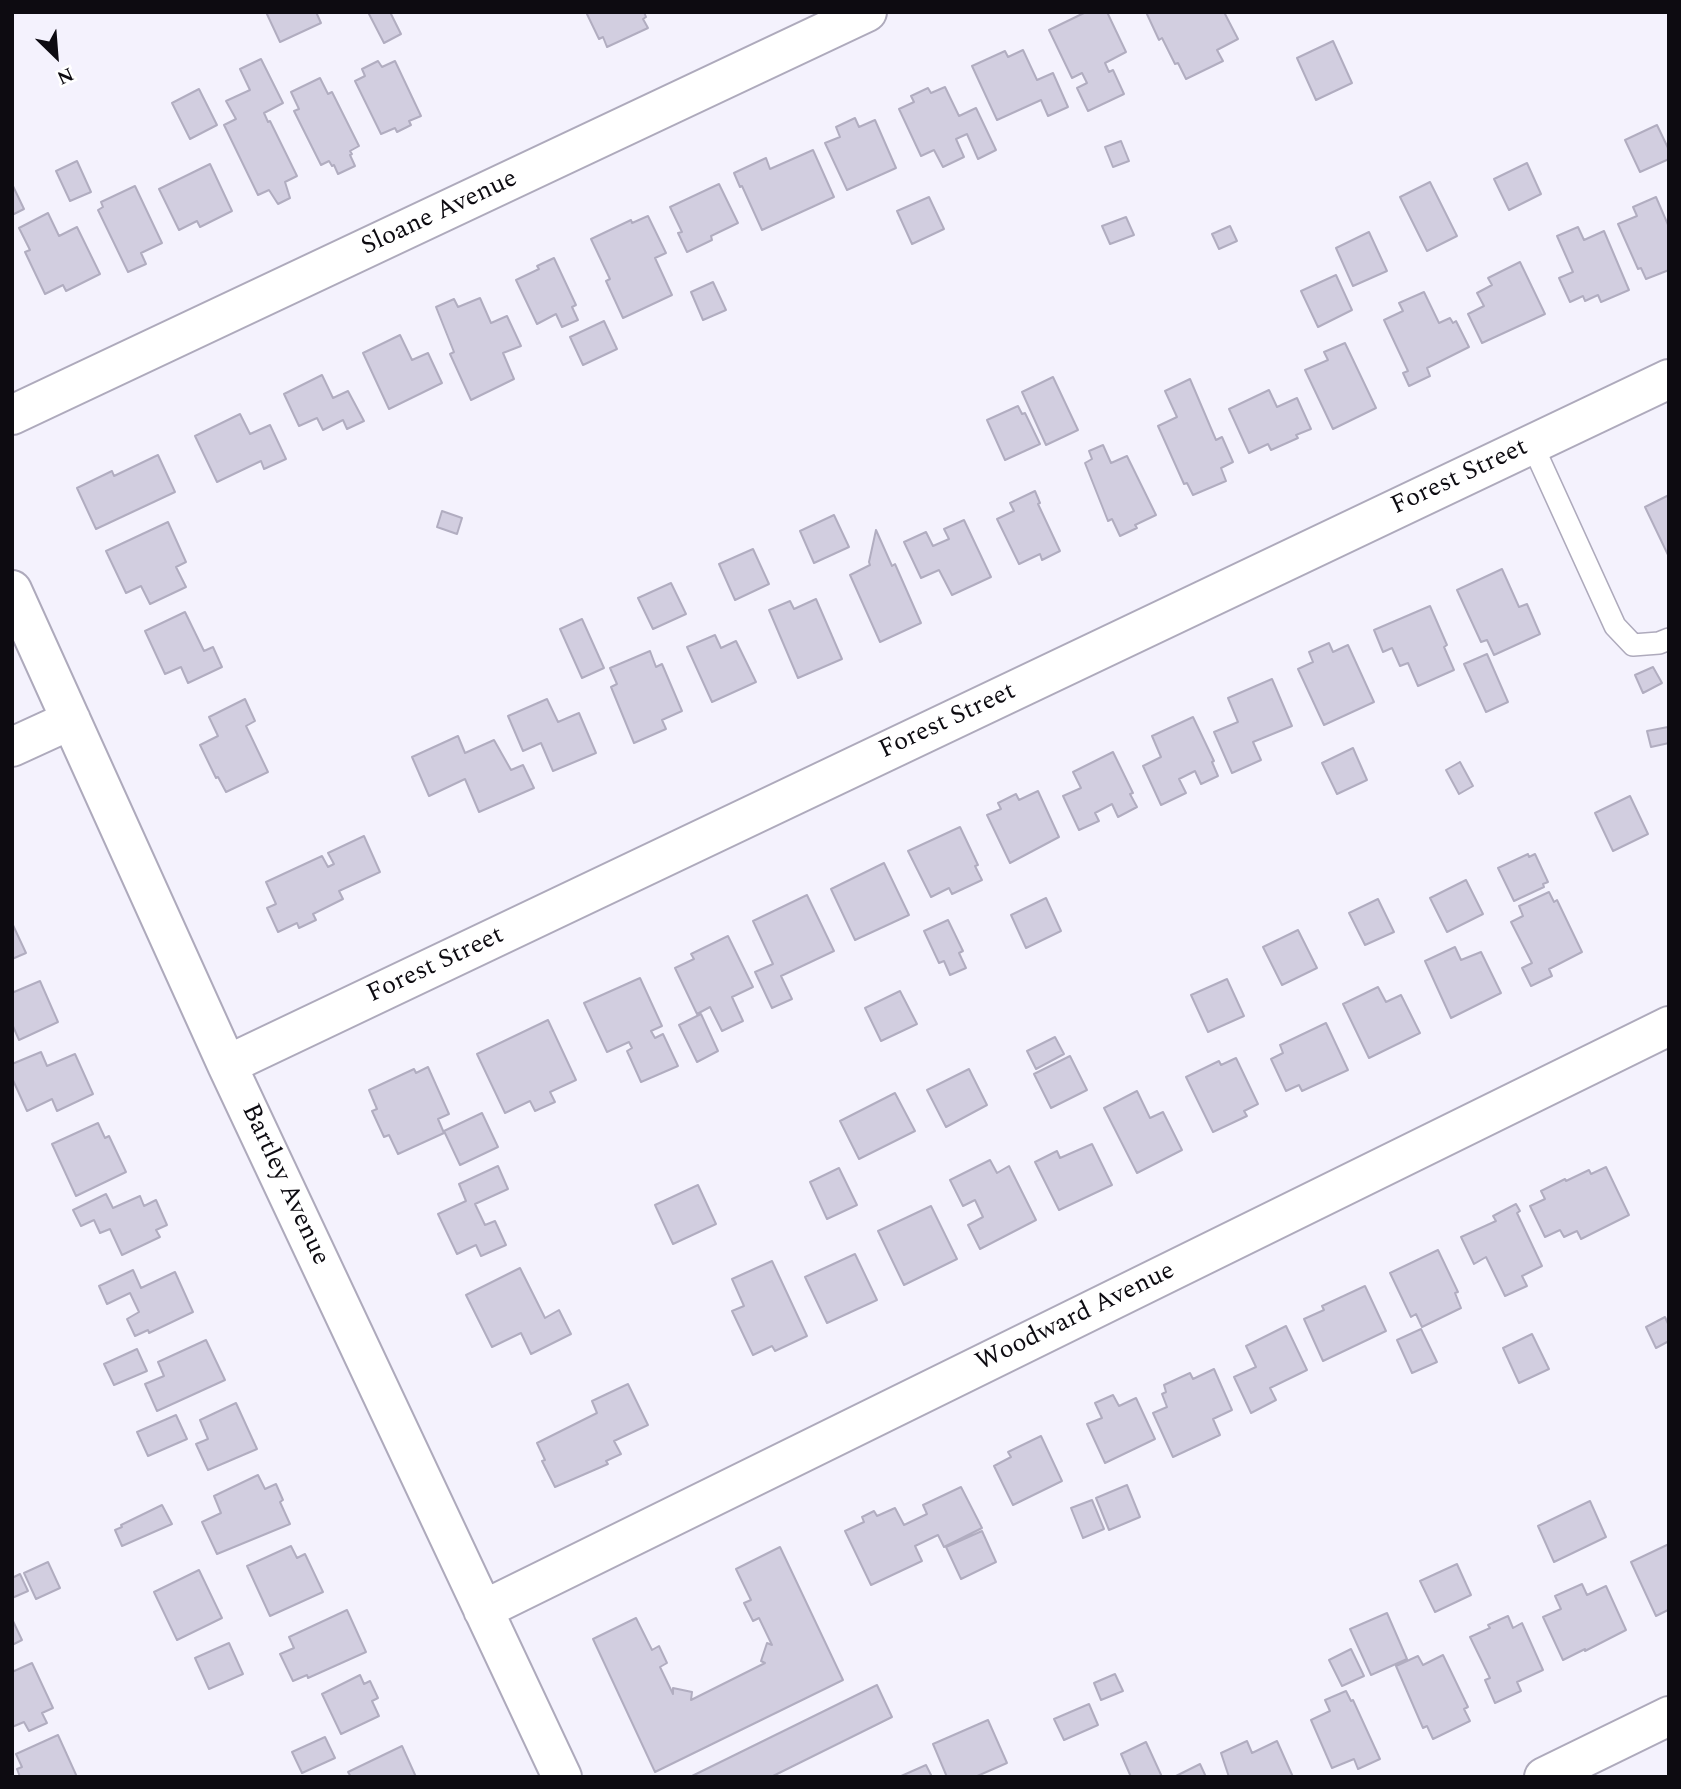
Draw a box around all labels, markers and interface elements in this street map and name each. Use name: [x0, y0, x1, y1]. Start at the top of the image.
north arrow: [21, 21, 91, 91]
text: N: [52, 59, 78, 92]
street label: Sloane Avenue: [357, 164, 523, 264]
street label: Forest Street: [1387, 433, 1533, 523]
street label: Forest Street: [875, 677, 1021, 767]
street label: Forest Street: [363, 921, 509, 1011]
street label: Bartley Avenue: [233, 1099, 335, 1271]
street label: Woodward Avenue: [971, 1256, 1181, 1380]

